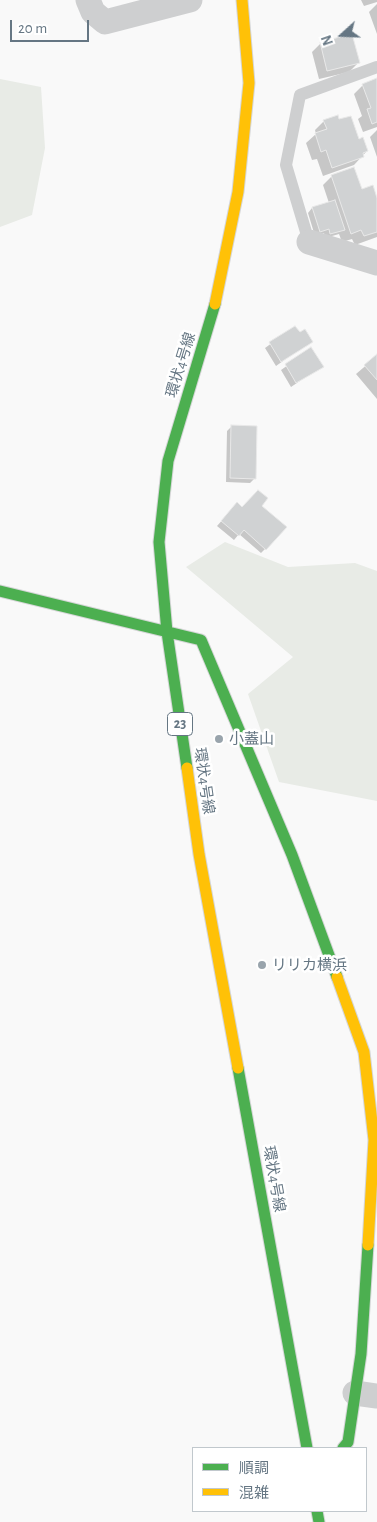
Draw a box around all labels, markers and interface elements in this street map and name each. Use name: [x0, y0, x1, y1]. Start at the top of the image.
scale bar: [12, 10, 91, 42]
north arrow: [317, 10, 367, 60]
text: 20 m: [18, 21, 47, 36]
text: N: [320, 33, 336, 47]
street label: 環状4号線: [163, 330, 199, 400]
road number: 23: [168, 712, 192, 736]
place label: 小蓋山: [229, 730, 274, 748]
marker: 小蓋山: [213, 733, 225, 745]
street label: 環状4号線: [190, 746, 218, 816]
place label: リリカ横浜: [272, 956, 347, 974]
marker: リリカ横浜: [256, 959, 268, 971]
street label: 環状4号線: [259, 1144, 289, 1214]
legend: [192, 1447, 367, 1512]
text: 順調: [239, 1461, 269, 1476]
text: 混雑: [239, 1486, 269, 1501]

